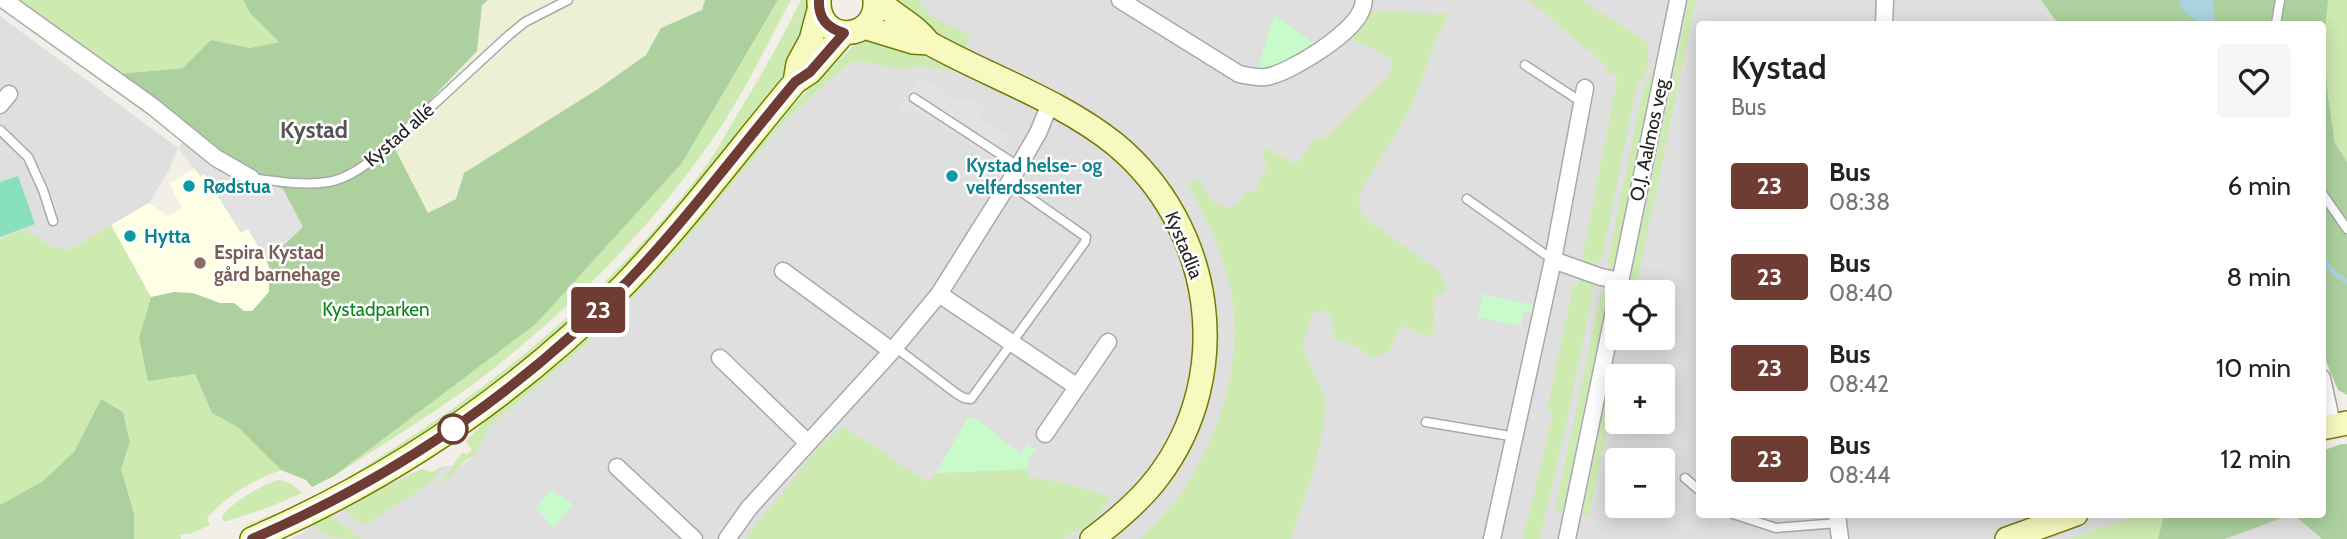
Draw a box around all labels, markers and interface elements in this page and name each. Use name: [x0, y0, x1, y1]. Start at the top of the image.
button: heart: [2217, 44, 2291, 118]
text: Kystad: [1731, 47, 1827, 87]
street label: O.J. Aalmos veg: [1625, 76, 1673, 203]
text: Bus: [1731, 93, 1766, 121]
street label: Kystad allé: [359, 98, 439, 172]
district label: Kystad: [280, 116, 348, 144]
place label: Kystad helse- og velferdssenter: [966, 154, 1102, 199]
text: Bus: [1829, 156, 1870, 188]
marker: Kystad helse- og velferdssenter: [944, 168, 960, 184]
text: 6 min: [2228, 170, 2291, 202]
text: 23: [1757, 171, 1782, 200]
place label: Rødstua: [203, 175, 271, 198]
marker: Rødstua: [181, 178, 197, 194]
text: 08:38: [1829, 188, 1890, 216]
street label: Kystadlia: [1160, 208, 1208, 282]
place label: Hytta: [144, 225, 191, 248]
marker: Hytta: [122, 228, 138, 244]
place label: Espira Kystad gård barnehage: [214, 241, 340, 286]
text: Bus: [1829, 247, 1870, 279]
marker: Espira Kystad gård barnehage: [192, 255, 208, 271]
text: 8 min: [2227, 261, 2291, 293]
text: 23: [1757, 262, 1782, 291]
text: 08:40: [1829, 279, 1893, 307]
map controls: [1605, 280, 1675, 518]
button: locate: [1605, 280, 1675, 350]
line badge: 23: [566, 287, 630, 333]
text: 23: [585, 295, 611, 324]
park label: Kystadparken: [322, 298, 430, 321]
text: Bus: [1829, 338, 1870, 370]
text: 10 min: [2216, 352, 2291, 384]
text: 23: [1757, 353, 1782, 382]
button: +: [1605, 364, 1675, 434]
text: 08:42: [1829, 370, 1889, 398]
unlabelled marker: [438, 414, 468, 444]
text: Bus: [1829, 429, 1870, 461]
text: 12 min: [2220, 443, 2291, 475]
text: 23: [1757, 444, 1782, 473]
button: −: [1605, 448, 1675, 518]
text: 08:44: [1829, 461, 1890, 489]

